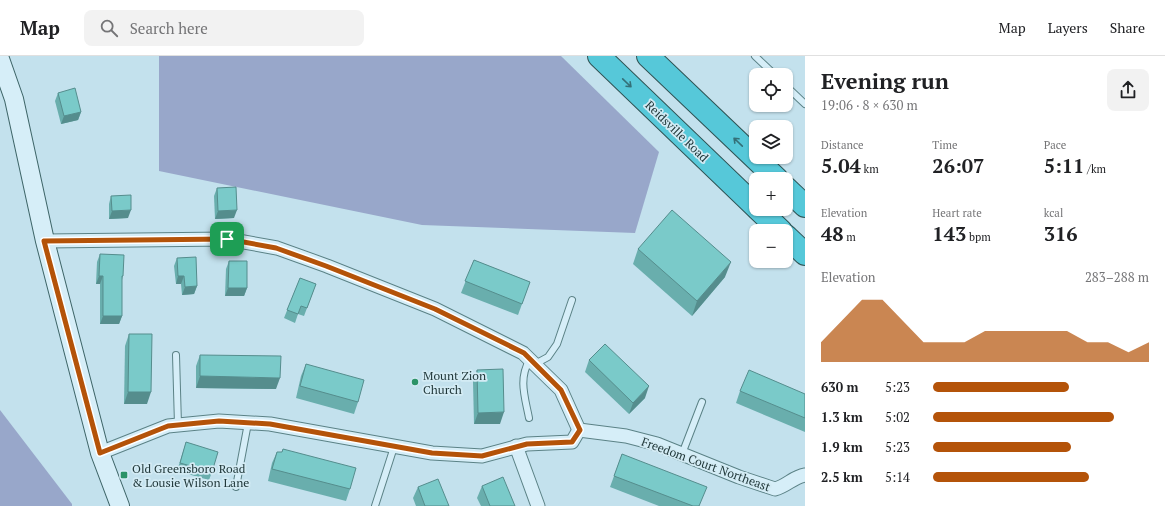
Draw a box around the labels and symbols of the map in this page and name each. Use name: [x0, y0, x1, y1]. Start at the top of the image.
one-way arrow: [622, 78, 632, 88]
street label: Reidsville Road: [642, 97, 712, 165]
one-way arrow: [733, 137, 743, 147]
pin: [210, 222, 244, 256]
place label: Mount Zion Church: [423, 368, 486, 397]
marker: Mount Zion Church: [410, 377, 420, 387]
street label: Freedom Court Northeast: [640, 434, 773, 494]
place label: Old Greensboro Road & Lousie Wilson Lane: [132, 461, 249, 490]
marker: Old Greensboro Road & Lousie Wilson Lane: [119, 470, 129, 480]

